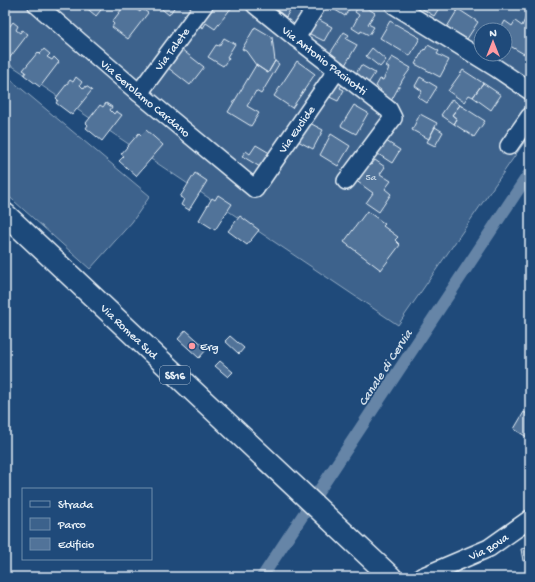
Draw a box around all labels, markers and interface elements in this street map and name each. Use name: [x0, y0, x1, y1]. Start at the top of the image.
north arrow: [473, 22, 513, 62]
street label: Via Antonio Pacinotti: [277, 24, 369, 100]
street label: Via Talete: [152, 25, 194, 75]
text: N: [489, 28, 497, 40]
street label: Via Gerolamo Cardano: [96, 57, 192, 141]
street label: Via Euclide: [276, 103, 320, 158]
house number: 5a: [366, 172, 377, 184]
street label: Via Romea Sud: [96, 302, 161, 364]
water label: Canale di Cervia: [356, 327, 417, 409]
marker: Erg: [187, 341, 197, 351]
place label: Erg: [200, 341, 219, 355]
road number: SS16: [160, 366, 190, 384]
legend: [22, 488, 152, 560]
text: Strada: [58, 499, 93, 513]
text: Parco: [57, 519, 86, 533]
street label: Via Bova: [466, 531, 512, 565]
text: Edificio: [58, 539, 94, 553]

